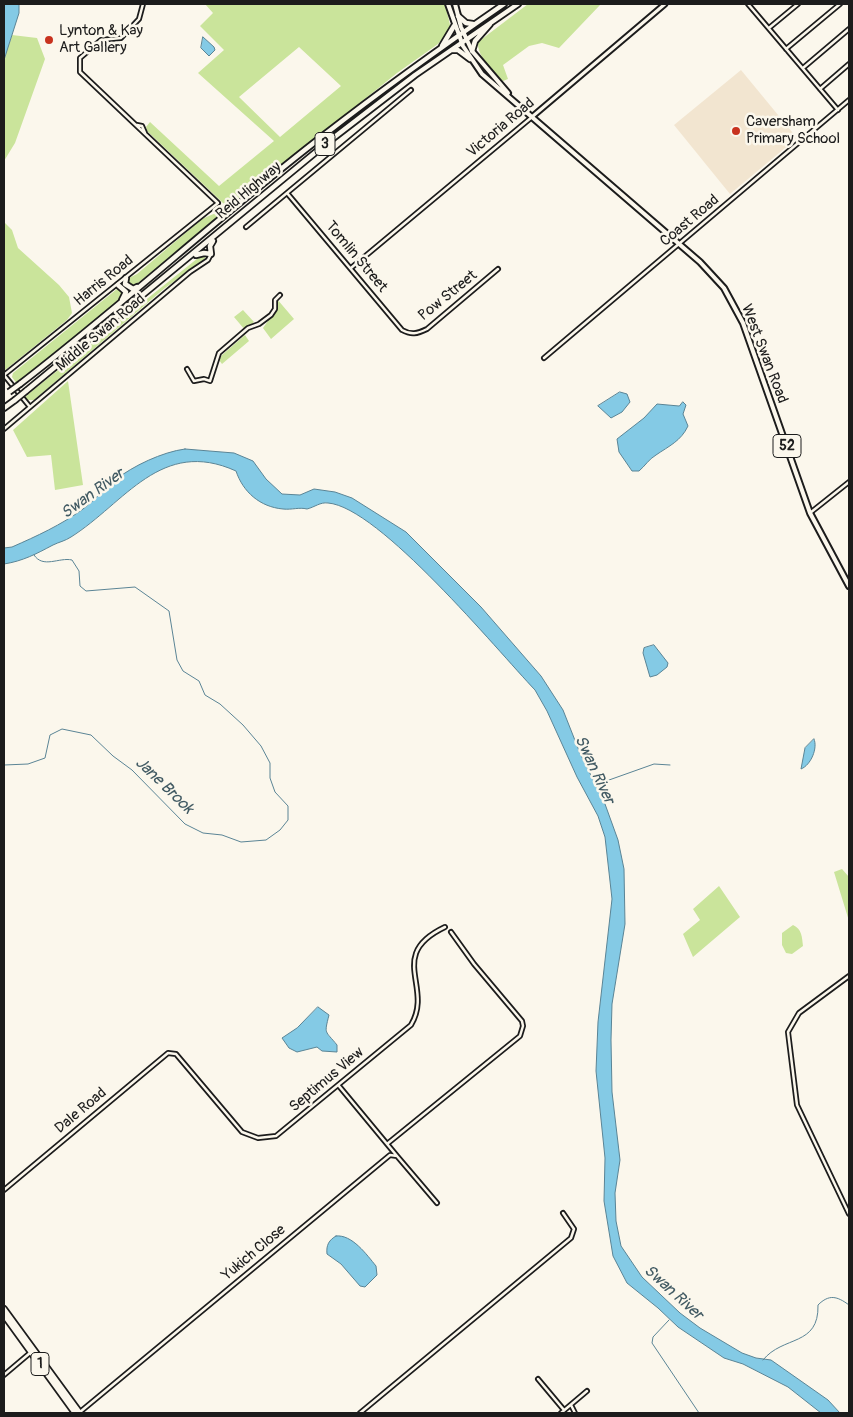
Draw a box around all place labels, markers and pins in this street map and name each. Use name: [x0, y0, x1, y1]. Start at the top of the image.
place label: Lynton & Kay Art Gallery: [59, 22, 143, 57]
marker: Lynton & Kay Art Gallery: [43, 34, 55, 46]
place label: Caversham Primary School: [746, 113, 840, 148]
marker: Caversham Primary School: [730, 125, 742, 137]

